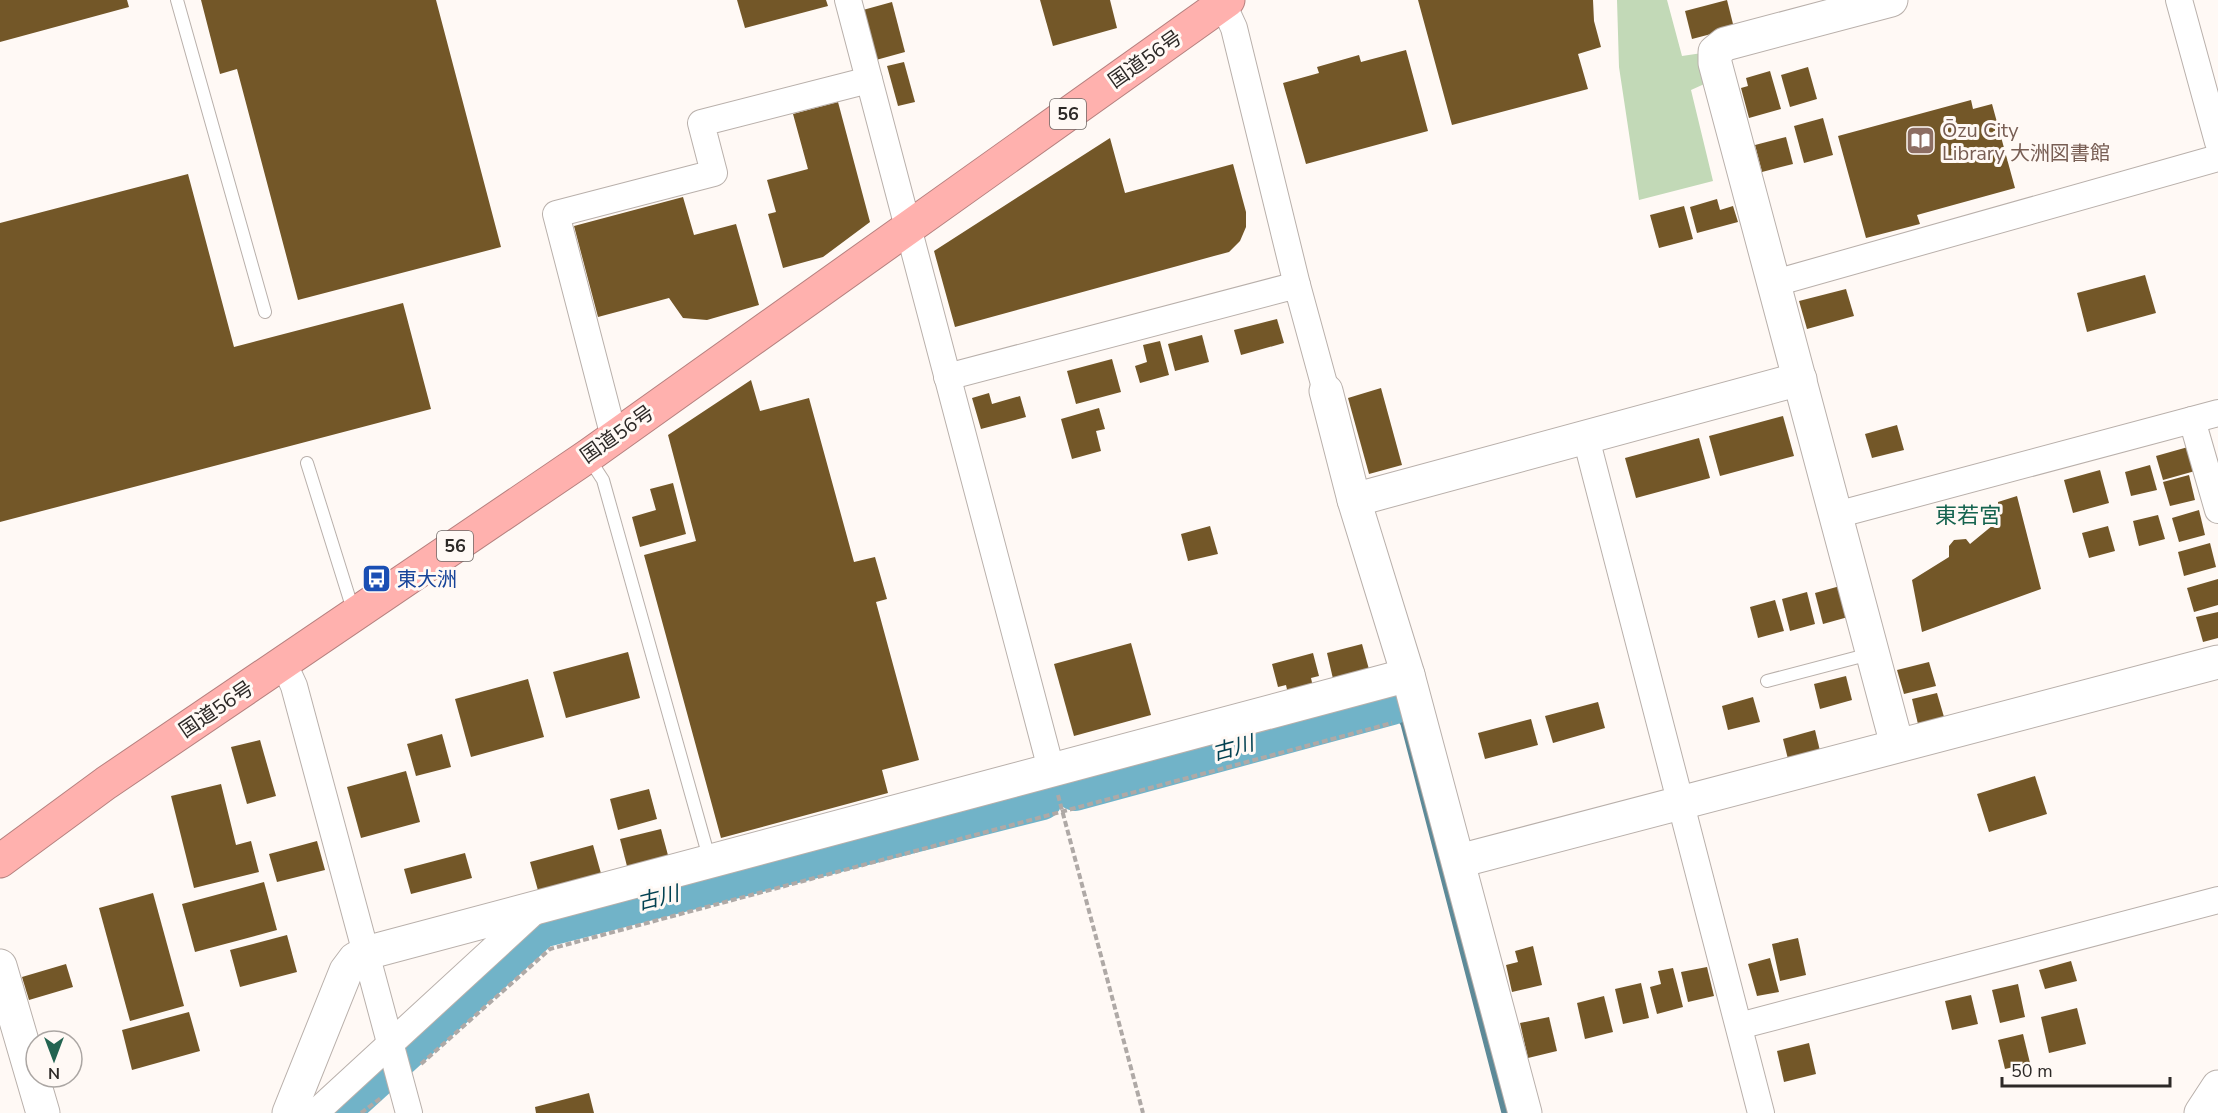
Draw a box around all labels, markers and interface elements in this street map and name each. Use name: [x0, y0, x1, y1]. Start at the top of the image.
street label: 国道56号: [1103, 24, 1187, 95]
road number: 56: [1050, 99, 1086, 129]
place label: Ōzu City Library 大洲図書館: [1942, 117, 2110, 167]
library icon: Ōzu City Library 大洲図書館: [1905, 125, 1937, 157]
street label: 国道56号: [575, 399, 659, 470]
district label: 東若宮: [1935, 501, 2001, 531]
road number: 56: [437, 531, 473, 561]
bus stop icon: 東大洲: [360, 563, 392, 595]
place label: 東大洲: [397, 566, 457, 593]
street label: 国道56号: [174, 675, 259, 744]
water label: 古川: [1209, 729, 1259, 767]
water label: 古川: [634, 879, 684, 917]
north arrow: [24, 1029, 84, 1089]
scale bar: [2002, 1050, 2170, 1088]
text: 50 m: [2011, 1059, 2053, 1083]
text: N: [48, 1062, 60, 1084]

